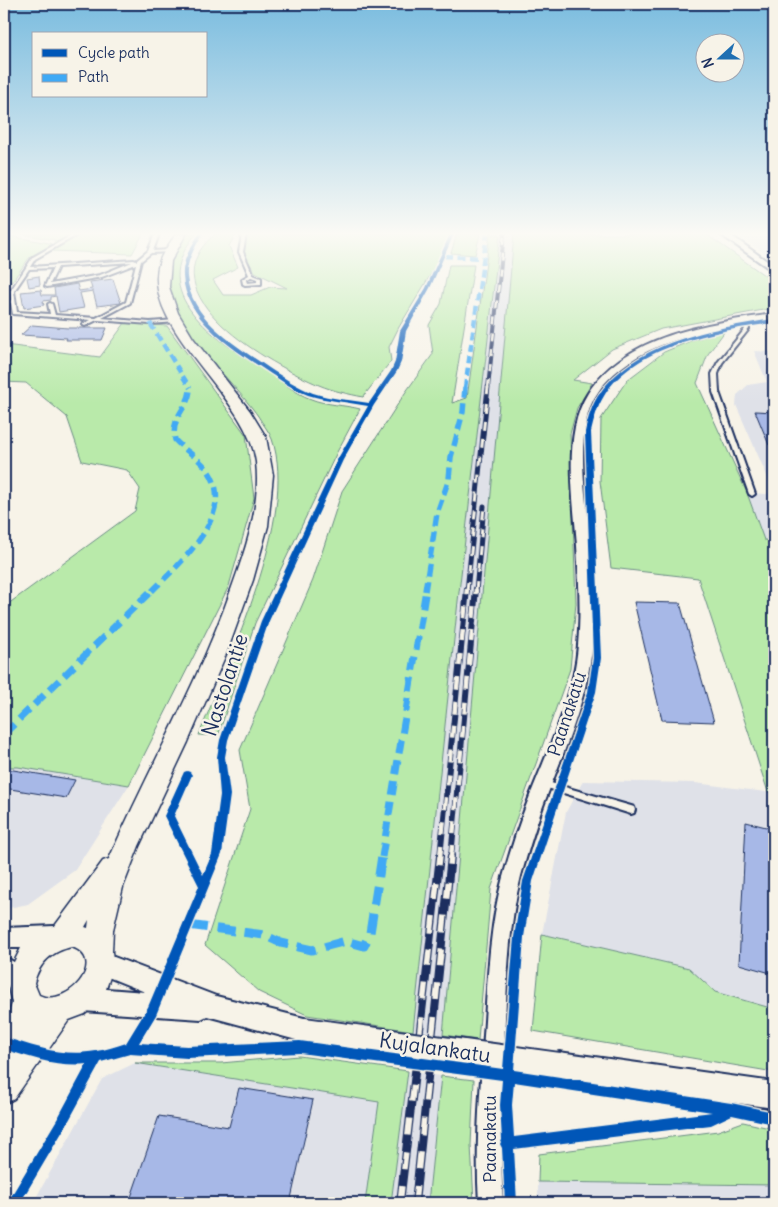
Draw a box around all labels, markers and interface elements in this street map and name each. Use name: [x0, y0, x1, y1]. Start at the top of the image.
legend: [32, 32, 208, 98]
north arrow: [696, 32, 746, 82]
text: Cycle path: [78, 43, 150, 62]
text: N: [698, 55, 718, 70]
text: Path: [78, 67, 109, 86]
street label: Nastolantie: [195, 630, 254, 740]
street label: Paanakatu: [542, 669, 591, 759]
street label: Kujalankatu: [378, 1026, 493, 1069]
street label: Paanakatu: [478, 1095, 501, 1183]

